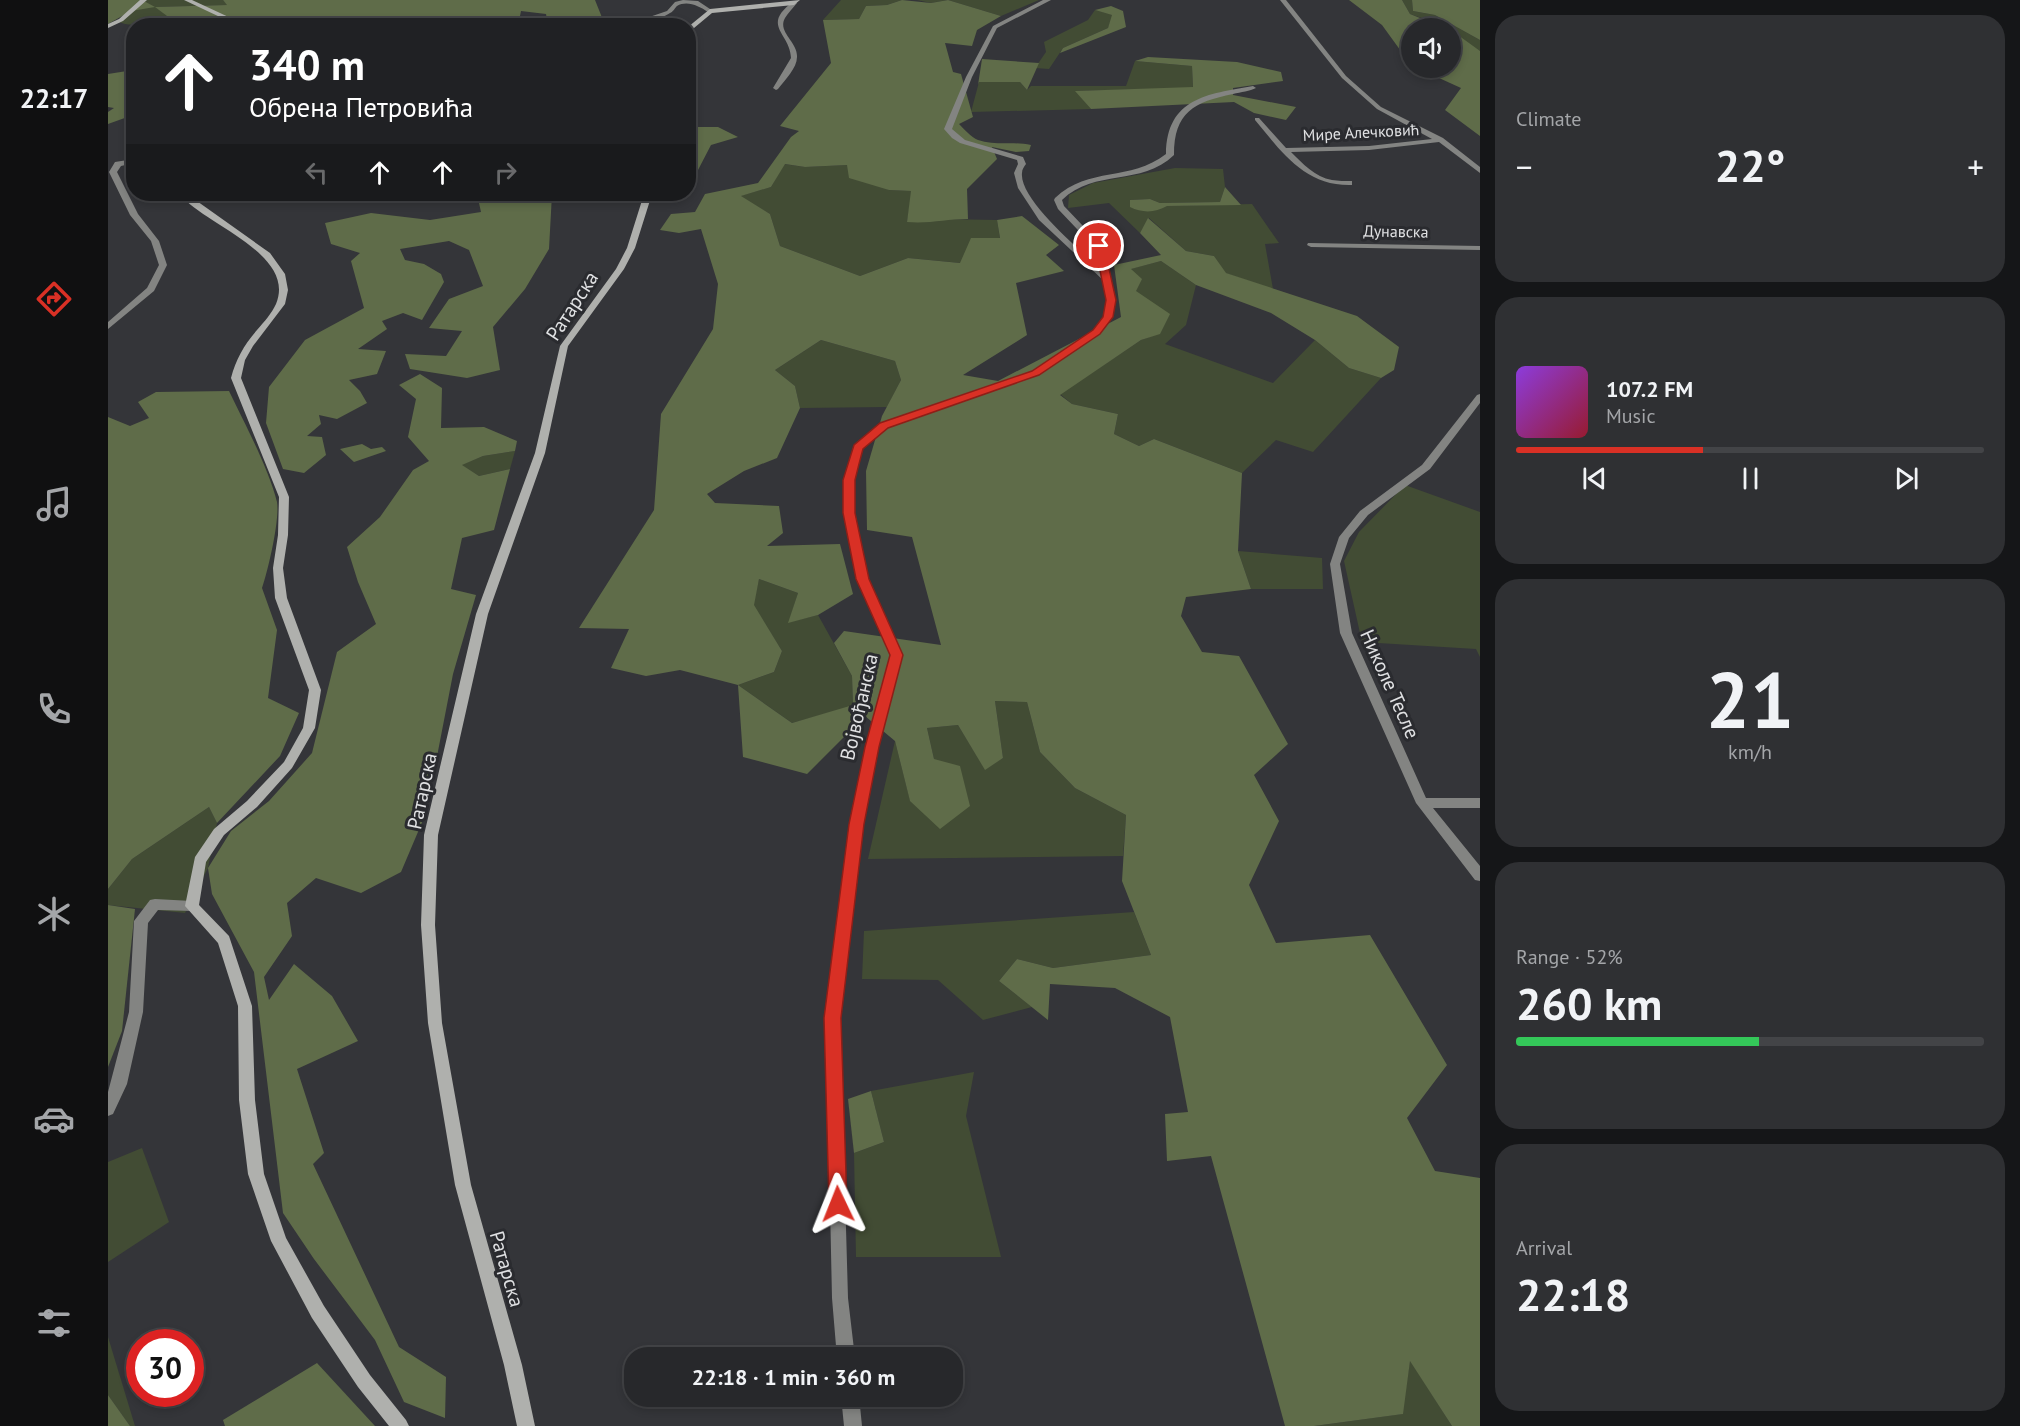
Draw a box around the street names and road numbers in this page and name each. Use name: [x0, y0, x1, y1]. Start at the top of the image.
street label: Мире Алечковић: [1302, 119, 1420, 145]
street label: Дунавска: [1363, 220, 1429, 242]
street label: Ратарска: [540, 266, 604, 346]
street label: Николе Тесле: [1354, 625, 1426, 743]
street label: Војвођанска: [834, 651, 884, 763]
street label: Ратарска: [401, 750, 443, 832]
street label: Ратарска: [484, 1228, 530, 1310]

